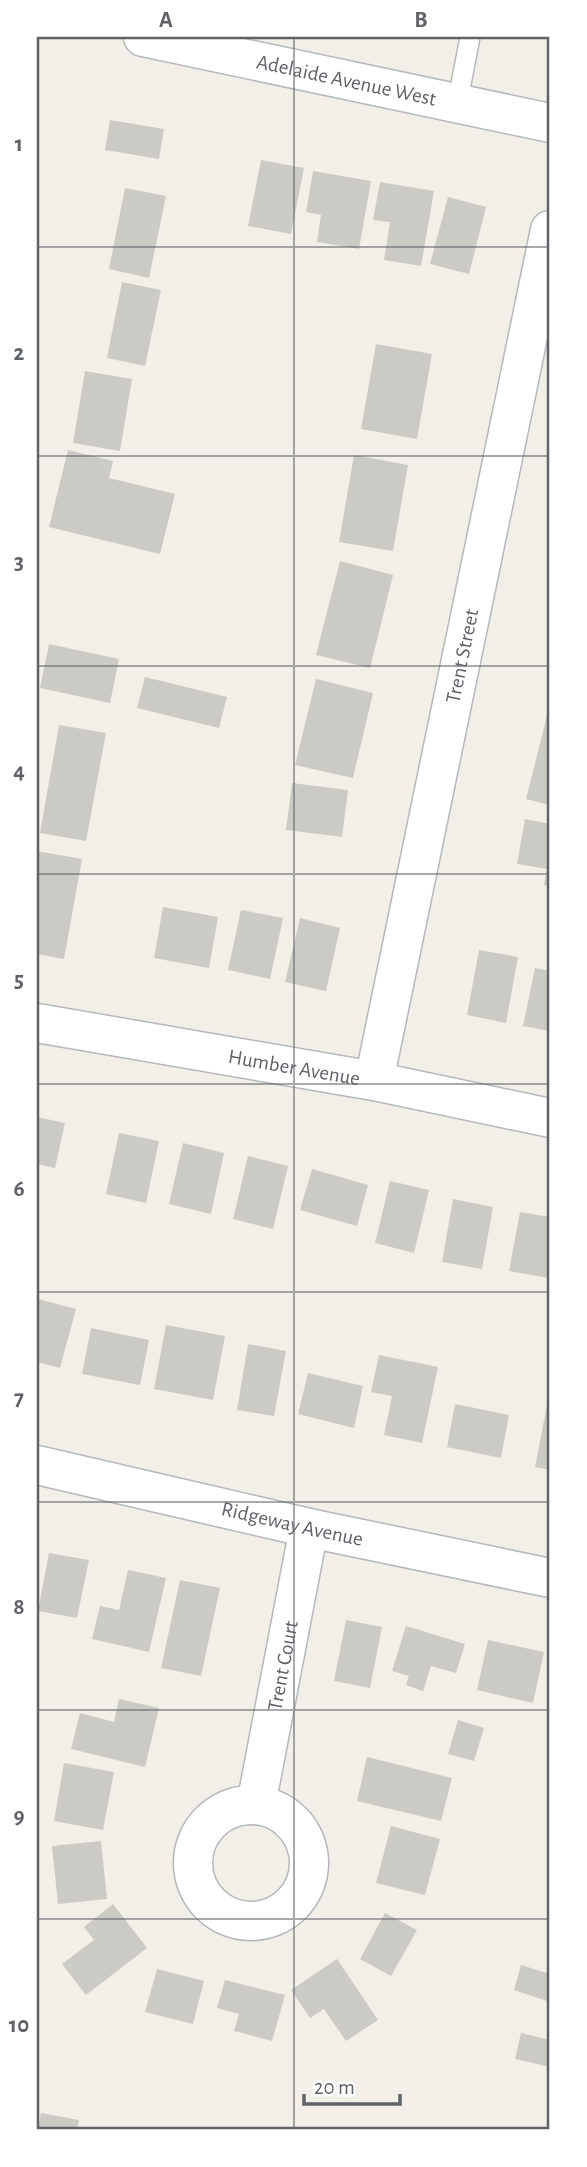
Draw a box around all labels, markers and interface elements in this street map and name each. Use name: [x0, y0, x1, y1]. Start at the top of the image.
text: A: [159, 9, 173, 32]
text: B: [414, 9, 428, 32]
street label: Adelaide Avenue West: [255, 51, 439, 109]
text: 1: [15, 133, 23, 156]
text: 2: [14, 342, 25, 365]
text: 3: [14, 551, 24, 574]
street label: Trent Street: [442, 607, 482, 705]
text: 4: [13, 760, 25, 783]
text: 5: [14, 969, 24, 992]
street label: Humber Avenue: [227, 1046, 362, 1089]
text: 6: [13, 1178, 25, 1201]
text: 7: [14, 1387, 24, 1410]
street label: Ridgeway Avenue: [219, 1498, 365, 1549]
text: 8: [13, 1596, 25, 1619]
street label: Trent Court: [264, 1618, 302, 1712]
text: 9: [13, 1805, 25, 1828]
text: 10: [9, 2014, 29, 2037]
scale bar: [304, 2062, 400, 2106]
text: 20 m: [314, 2077, 355, 2098]

